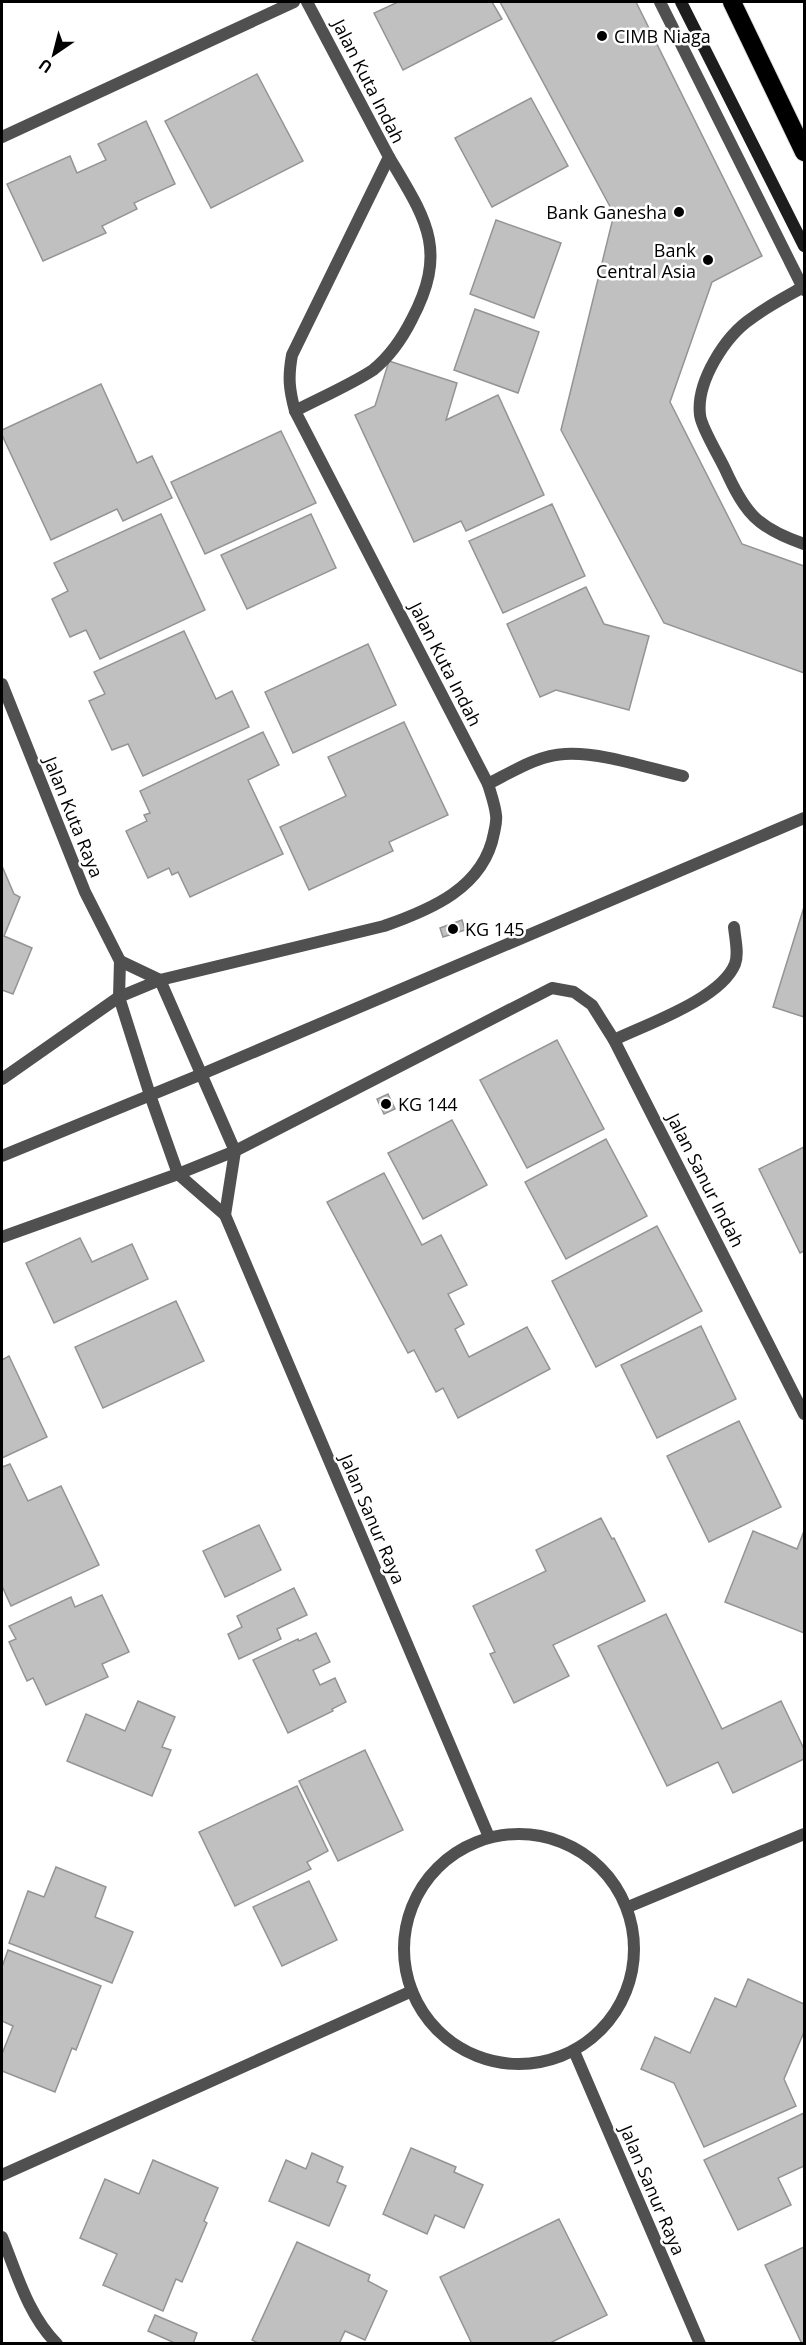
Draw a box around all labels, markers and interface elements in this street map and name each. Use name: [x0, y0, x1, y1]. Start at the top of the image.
street label: Jalan Kuta Indah: [326, 13, 411, 147]
north arrow: [24, 24, 84, 84]
place label: CIMB Niaga: [614, 24, 711, 48]
marker: CIMB Niaga: [595, 29, 609, 43]
text: U: [34, 54, 57, 79]
place label: Bank Ganesha: [546, 200, 667, 224]
marker: Bank Ganesha: [672, 205, 686, 219]
place label: Bank Central Asia: [596, 238, 697, 283]
marker: Bank Central Asia: [701, 253, 715, 267]
street label: Jalan Kuta Indah: [403, 596, 488, 730]
street label: Jalan Kuta Raya: [38, 751, 109, 881]
place label: KG 145: [465, 917, 525, 941]
marker: KG 145: [446, 922, 460, 936]
place label: KG 144: [398, 1092, 458, 1116]
marker: KG 144: [379, 1097, 393, 1111]
street label: Jalan Sanur Indah: [661, 1107, 750, 1251]
street label: Jalan Sanur Raya: [334, 1448, 411, 1588]
street label: Jalan Sanur Raya: [614, 2119, 691, 2259]

